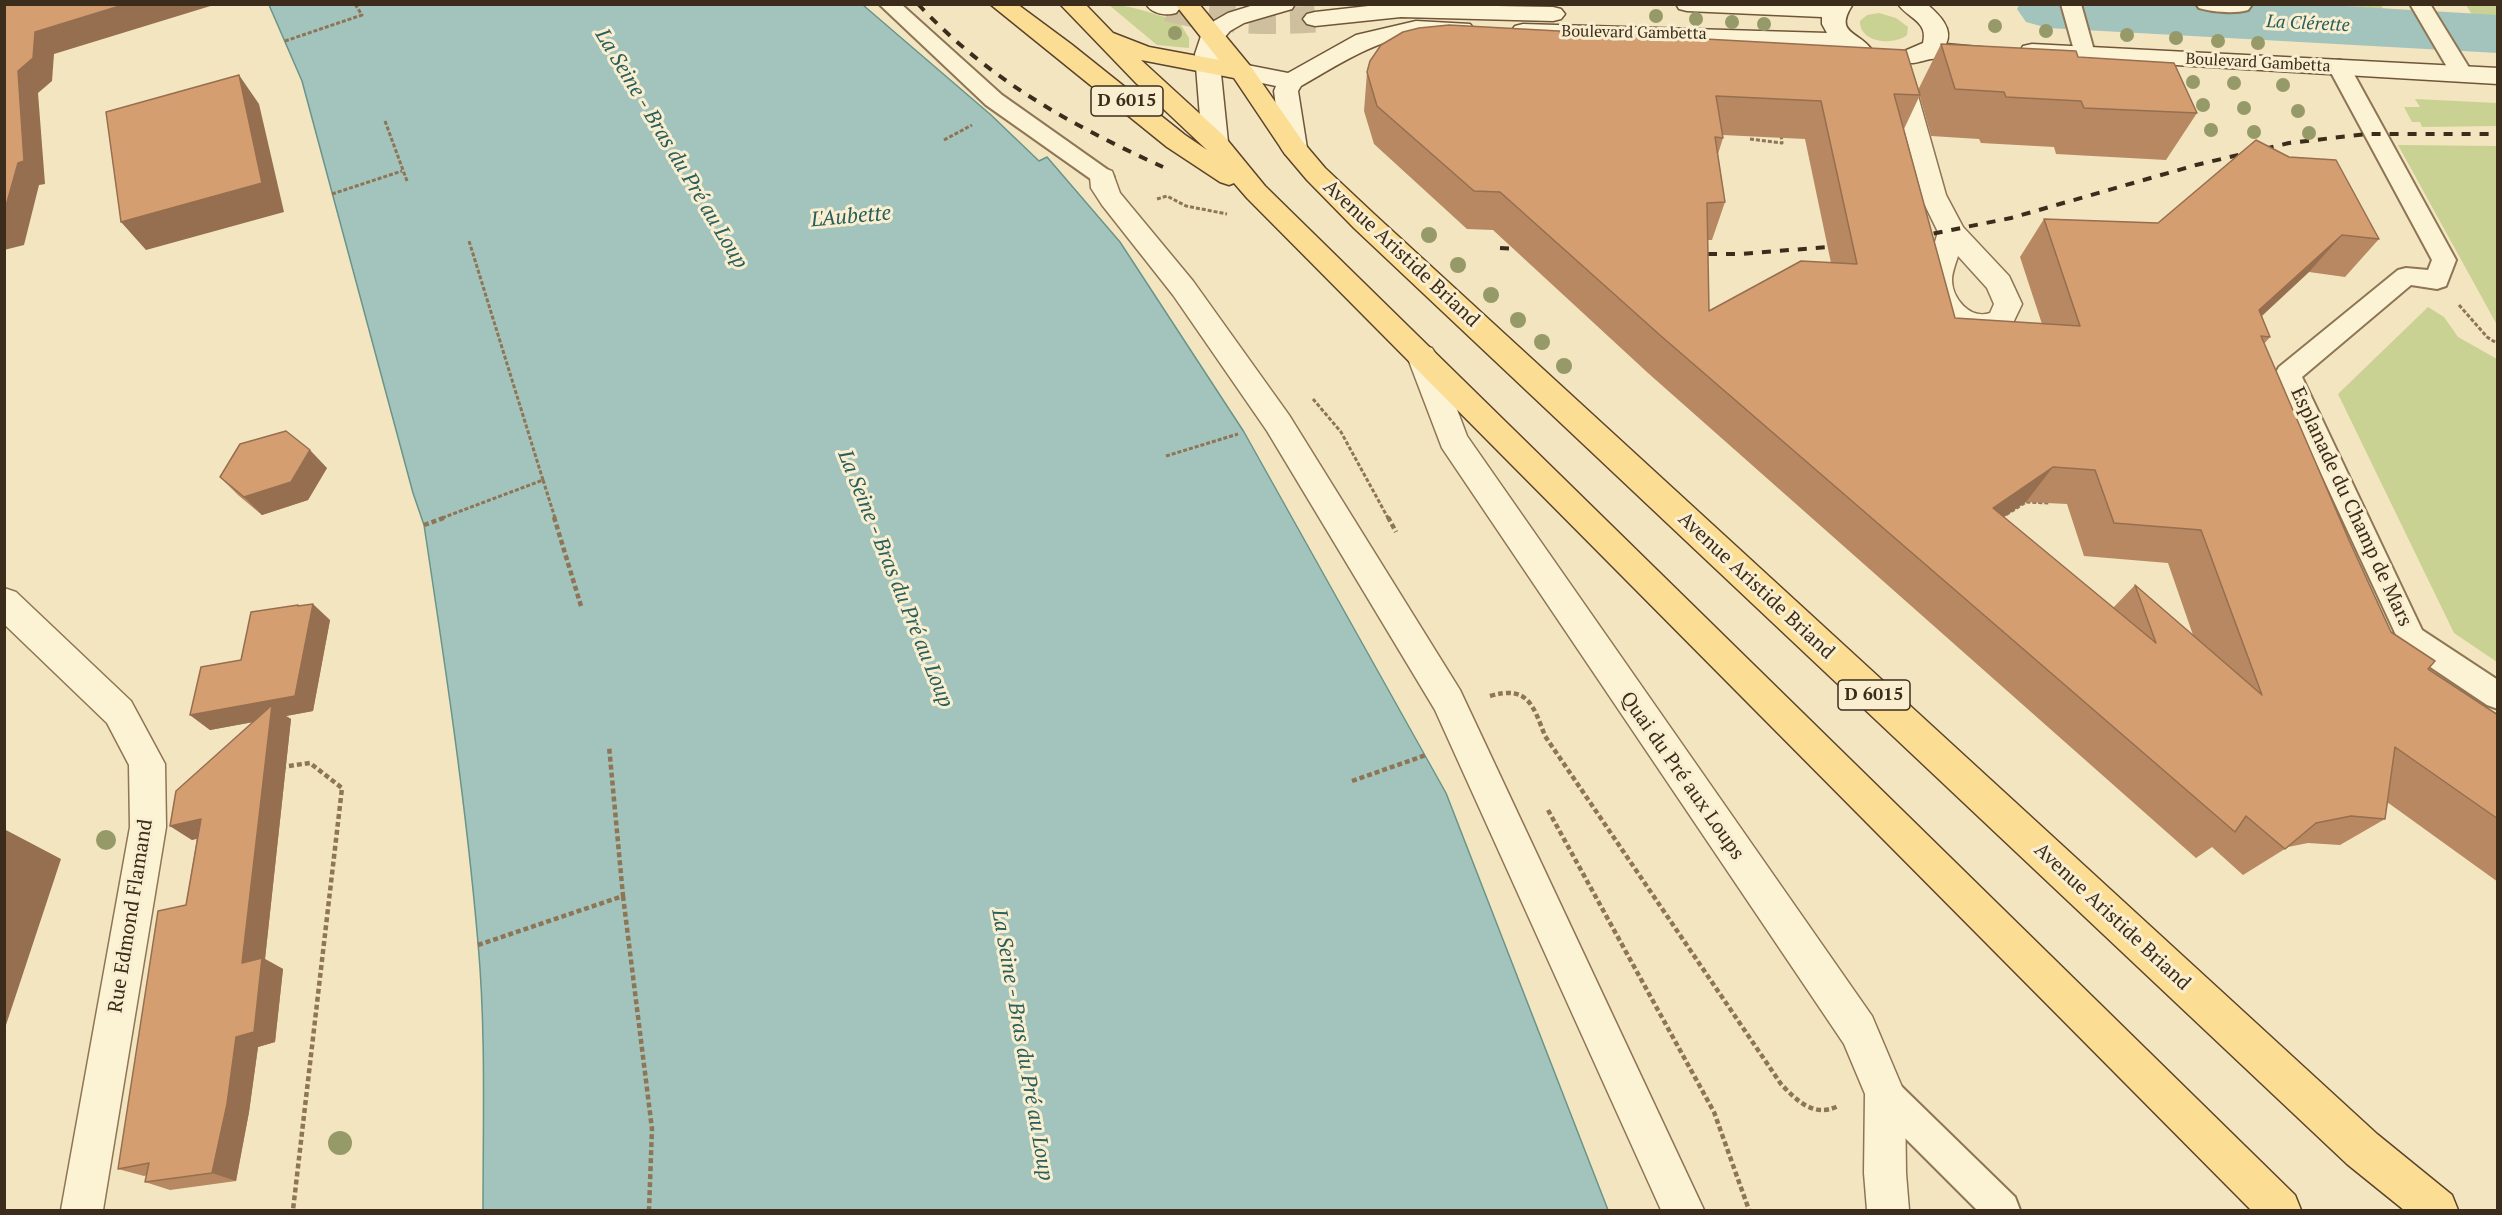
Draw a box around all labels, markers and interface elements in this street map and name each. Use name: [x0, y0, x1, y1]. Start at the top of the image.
water label: La Clérette: [2266, 11, 2350, 37]
street label: Boulevard Gambetta: [1561, 22, 1707, 44]
water label: La Seine - Bras du Pré au Loup: [589, 24, 753, 274]
street label: Boulevard Gambetta: [2185, 50, 2331, 76]
road number: D 6015: [1091, 86, 1163, 116]
street label: Avenue Aristide Briand: [1318, 175, 1484, 333]
water label: L'Aubette: [810, 201, 892, 233]
street label: Esplanade du Champ de Mars: [2285, 384, 2417, 630]
water label: La Seine - Bras du Pré au Loup: [832, 447, 958, 711]
street label: Avenue Aristide Briand: [1673, 507, 1839, 665]
road number: D 6015: [1838, 680, 1910, 710]
street label: Quai du Pré aux Loups: [1615, 687, 1749, 865]
street label: Rue Edmond Flamand: [104, 818, 158, 1014]
street label: Avenue Aristide Briand: [2029, 838, 2195, 996]
water label: La Seine - Bras du Pré au Loup: [986, 907, 1058, 1183]

